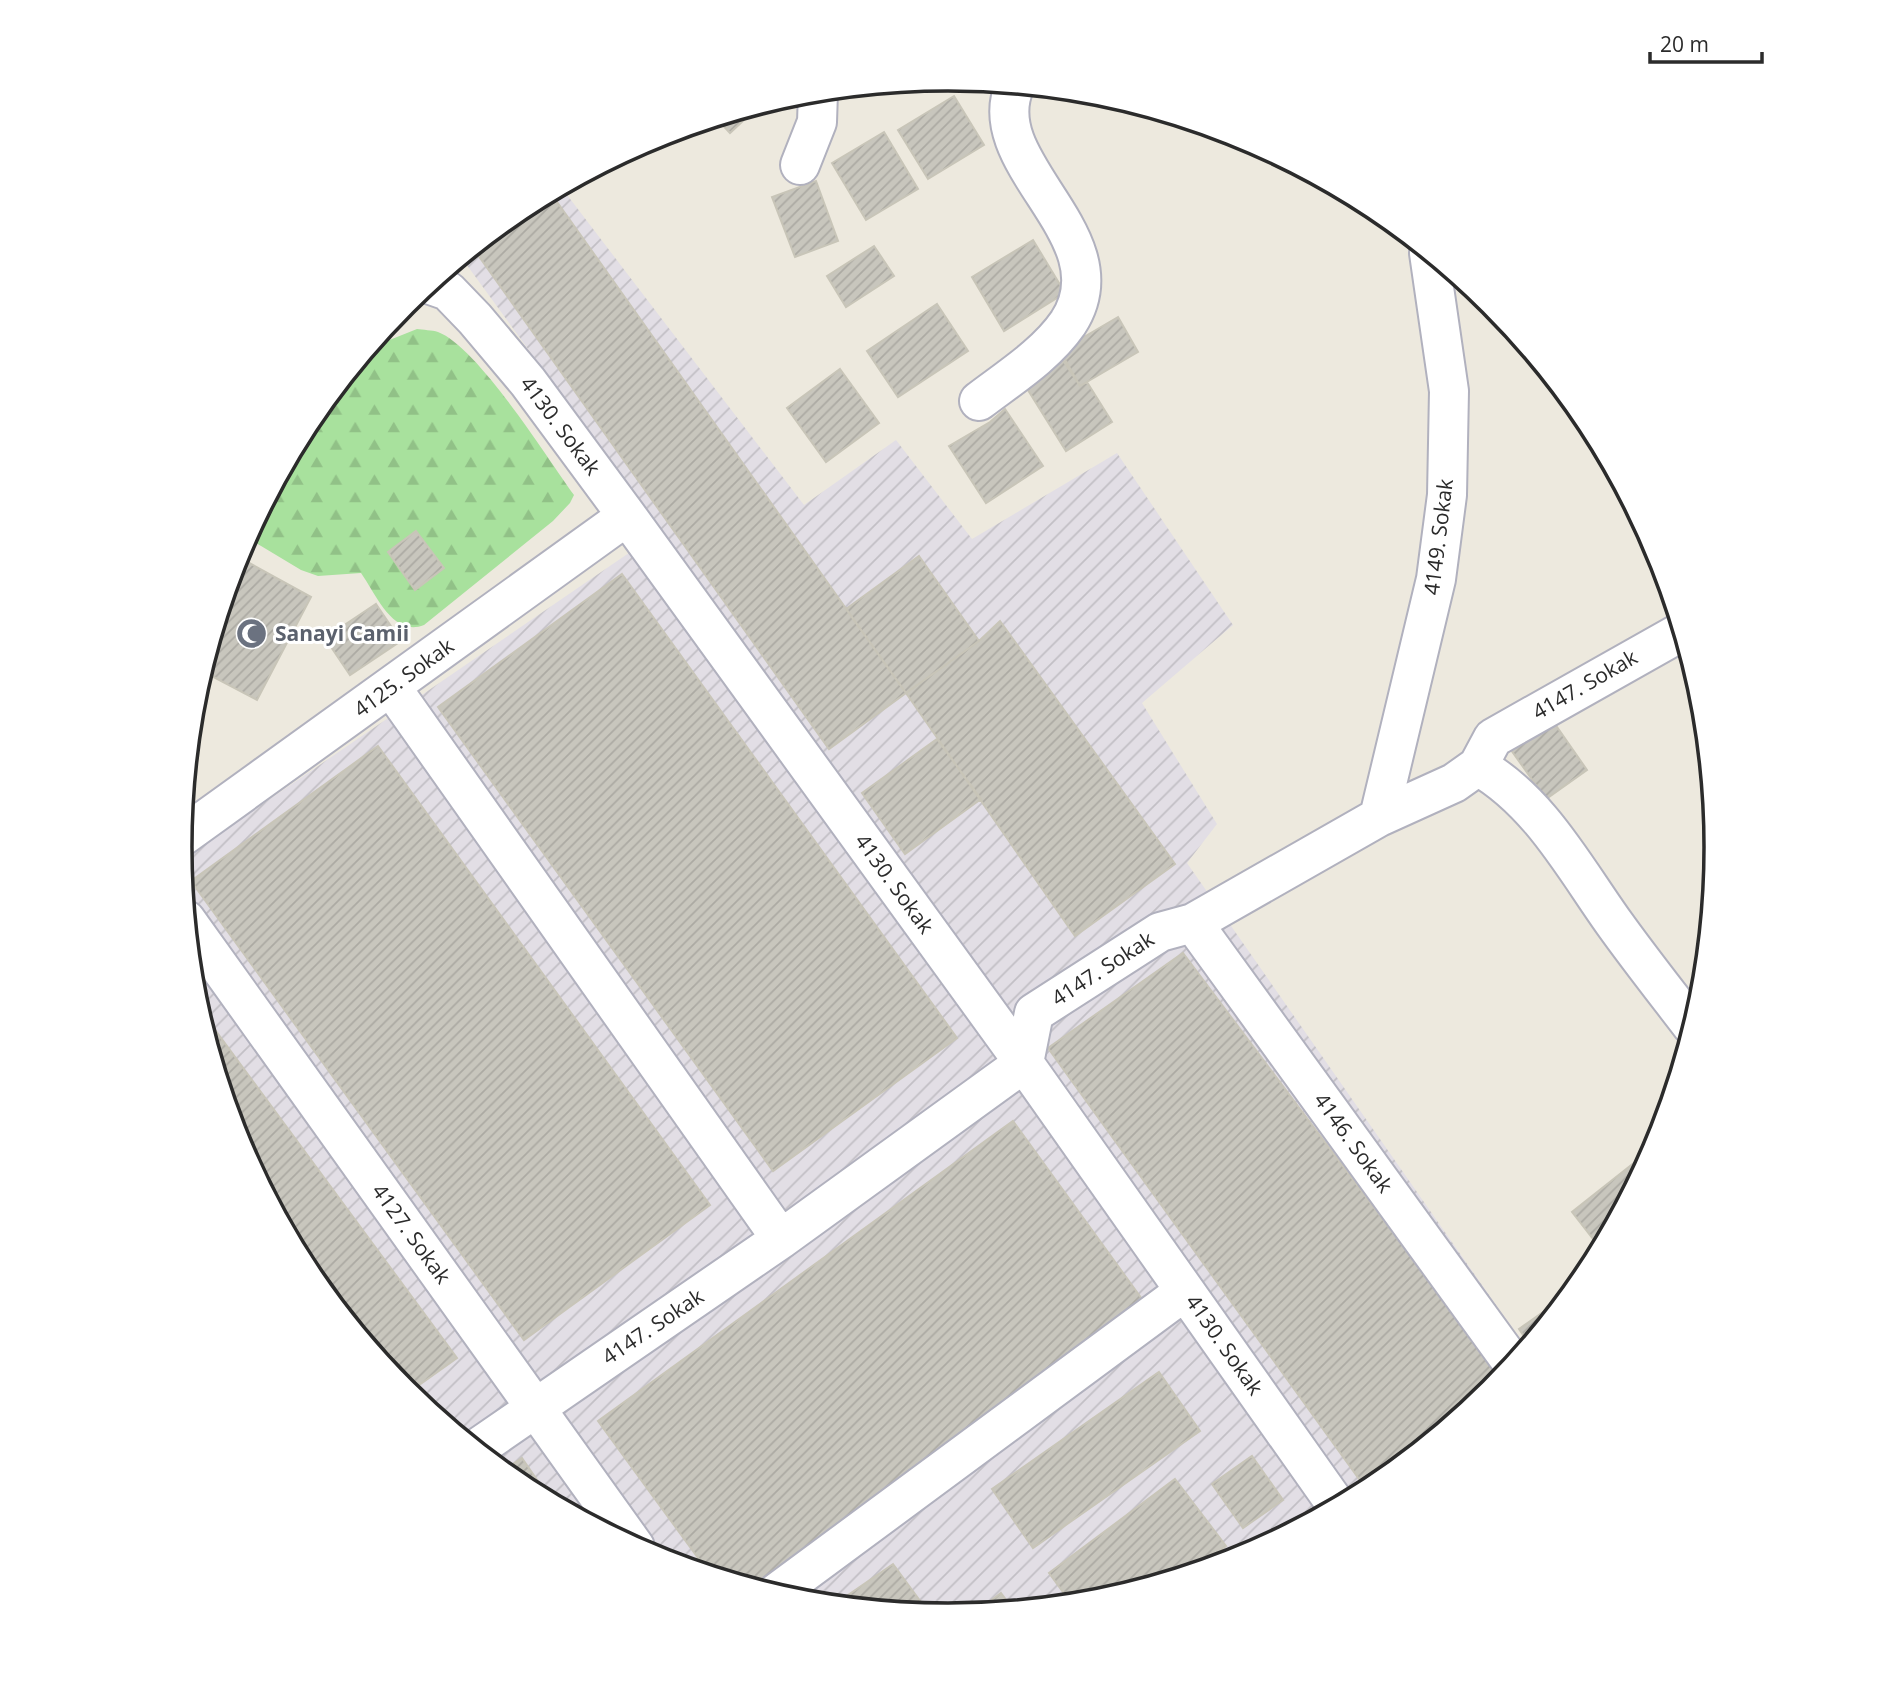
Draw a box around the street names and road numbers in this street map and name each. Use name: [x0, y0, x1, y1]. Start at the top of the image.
street label: 4130. Sokak: [514, 370, 607, 481]
street label: 4149. Sokak: [1417, 477, 1459, 597]
street label: 4125. Sokak: [348, 632, 459, 723]
street label: 4147. Sokak: [1527, 643, 1642, 725]
street label: 4130. Sokak: [849, 828, 940, 939]
street label: 4147. Sokak: [1046, 925, 1159, 1012]
street label: 4146. Sokak: [1308, 1087, 1399, 1198]
street label: 4127. Sokak: [366, 1178, 457, 1289]
street label: 4147. Sokak: [596, 1282, 709, 1370]
street label: 4130. Sokak: [1180, 1289, 1270, 1400]

